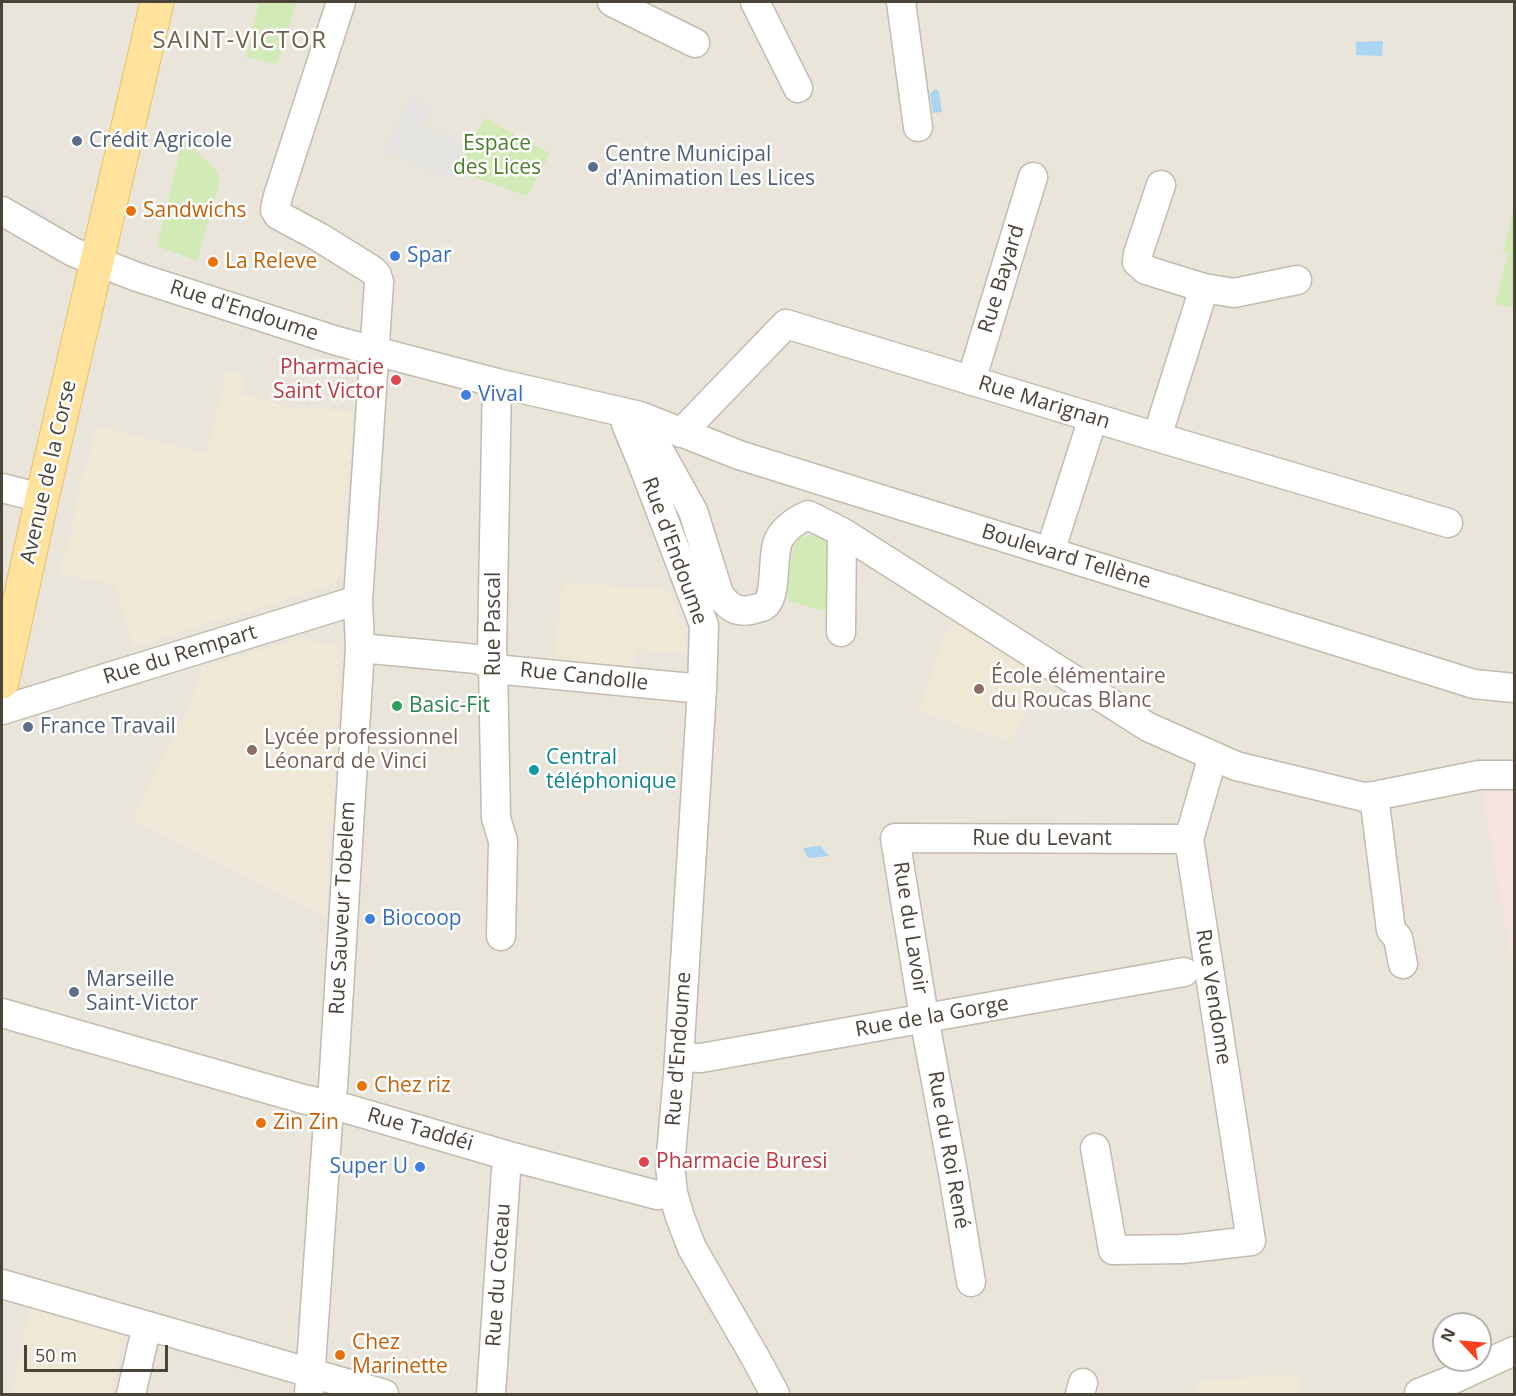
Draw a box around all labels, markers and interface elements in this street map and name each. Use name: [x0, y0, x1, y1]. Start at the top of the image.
district label: SAINT-VICTOR: [153, 27, 327, 55]
place label: Crédit Agricole: [89, 128, 232, 154]
park label: Espace des Lices: [453, 131, 541, 181]
marker: Crédit Agricole: [70, 134, 84, 148]
place label: Centre Municipal d'Animation Les Lices: [605, 142, 815, 192]
marker: Centre Municipal d'Animation Les Lices: [586, 160, 600, 174]
place label: Sandwichs: [143, 198, 246, 224]
marker: Sandwichs: [124, 204, 138, 218]
street label: Rue Bayard: [974, 222, 1030, 336]
place label: Spar: [407, 243, 452, 269]
place label: La Releve: [225, 249, 317, 275]
marker: Spar: [388, 249, 402, 263]
marker: La Releve: [206, 255, 220, 269]
street label: Rue d'Endoume: [167, 275, 321, 347]
place label: Pharmacie Saint Victor: [273, 355, 384, 405]
street label: Rue Marignan: [975, 371, 1113, 435]
marker: Pharmacie Saint Victor: [389, 373, 403, 387]
street label: Avenue de la Corse: [16, 378, 82, 566]
place label: Vival: [478, 382, 523, 408]
marker: Vival: [459, 388, 473, 402]
street label: Rue d'Endoume: [636, 474, 712, 628]
street label: Boulevard Tellène: [978, 519, 1154, 595]
street label: Rue Pascal: [481, 572, 507, 676]
street label: Rue du Rempart: [100, 620, 260, 690]
street label: Rue Candolle: [519, 658, 649, 696]
place label: École élémentaire du Roucas Blanc: [991, 664, 1166, 714]
marker: École élémentaire du Roucas Blanc: [972, 682, 986, 696]
place label: Basic-Fit: [409, 693, 490, 719]
marker: Basic-Fit: [390, 699, 404, 713]
place label: France Travail: [40, 714, 176, 740]
marker: France Travail: [21, 720, 35, 734]
place label: Lycée professionnel Léonard de Vinci: [264, 725, 458, 775]
marker: Lycée professionnel Léonard de Vinci: [245, 743, 259, 757]
place label: Central téléphonique: [546, 745, 676, 795]
marker: Central téléphonique: [527, 763, 541, 777]
street label: Rue Sauveur Tobelem: [325, 801, 361, 1015]
street label: Rue du Levant: [972, 826, 1112, 852]
street label: Rue du Lavoir: [887, 860, 933, 996]
place label: Biocoop: [382, 906, 462, 932]
marker: Biocoop: [363, 912, 377, 926]
street label: Rue Vendome: [1190, 927, 1236, 1067]
place label: Marseille Saint-Victor: [86, 967, 198, 1017]
street label: Rue d'Endoume: [661, 971, 697, 1127]
marker: Marseille Saint-Victor: [67, 985, 81, 999]
street label: Rue de la Gorge: [853, 991, 1011, 1043]
street label: Rue du Roi René: [922, 1069, 974, 1231]
place label: Chez riz: [374, 1073, 451, 1099]
marker: Chez riz: [355, 1079, 369, 1093]
street label: Rue Taddéi: [364, 1103, 476, 1157]
place label: Zin Zin: [273, 1110, 339, 1136]
marker: Zin Zin: [254, 1116, 268, 1130]
place label: Pharmacie Buresi: [656, 1149, 828, 1175]
place label: Super U: [330, 1154, 408, 1180]
marker: Pharmacie Buresi: [637, 1155, 651, 1169]
marker: Super U: [413, 1160, 427, 1174]
street label: Rue du Coteau: [481, 1202, 517, 1348]
north arrow: [1432, 1312, 1492, 1372]
text: N: [1435, 1324, 1460, 1346]
place label: Chez Marinette: [352, 1330, 448, 1380]
scale bar: [27, 1333, 171, 1371]
text: 50 m: [35, 1343, 77, 1367]
marker: Chez Marinette: [333, 1348, 347, 1362]

